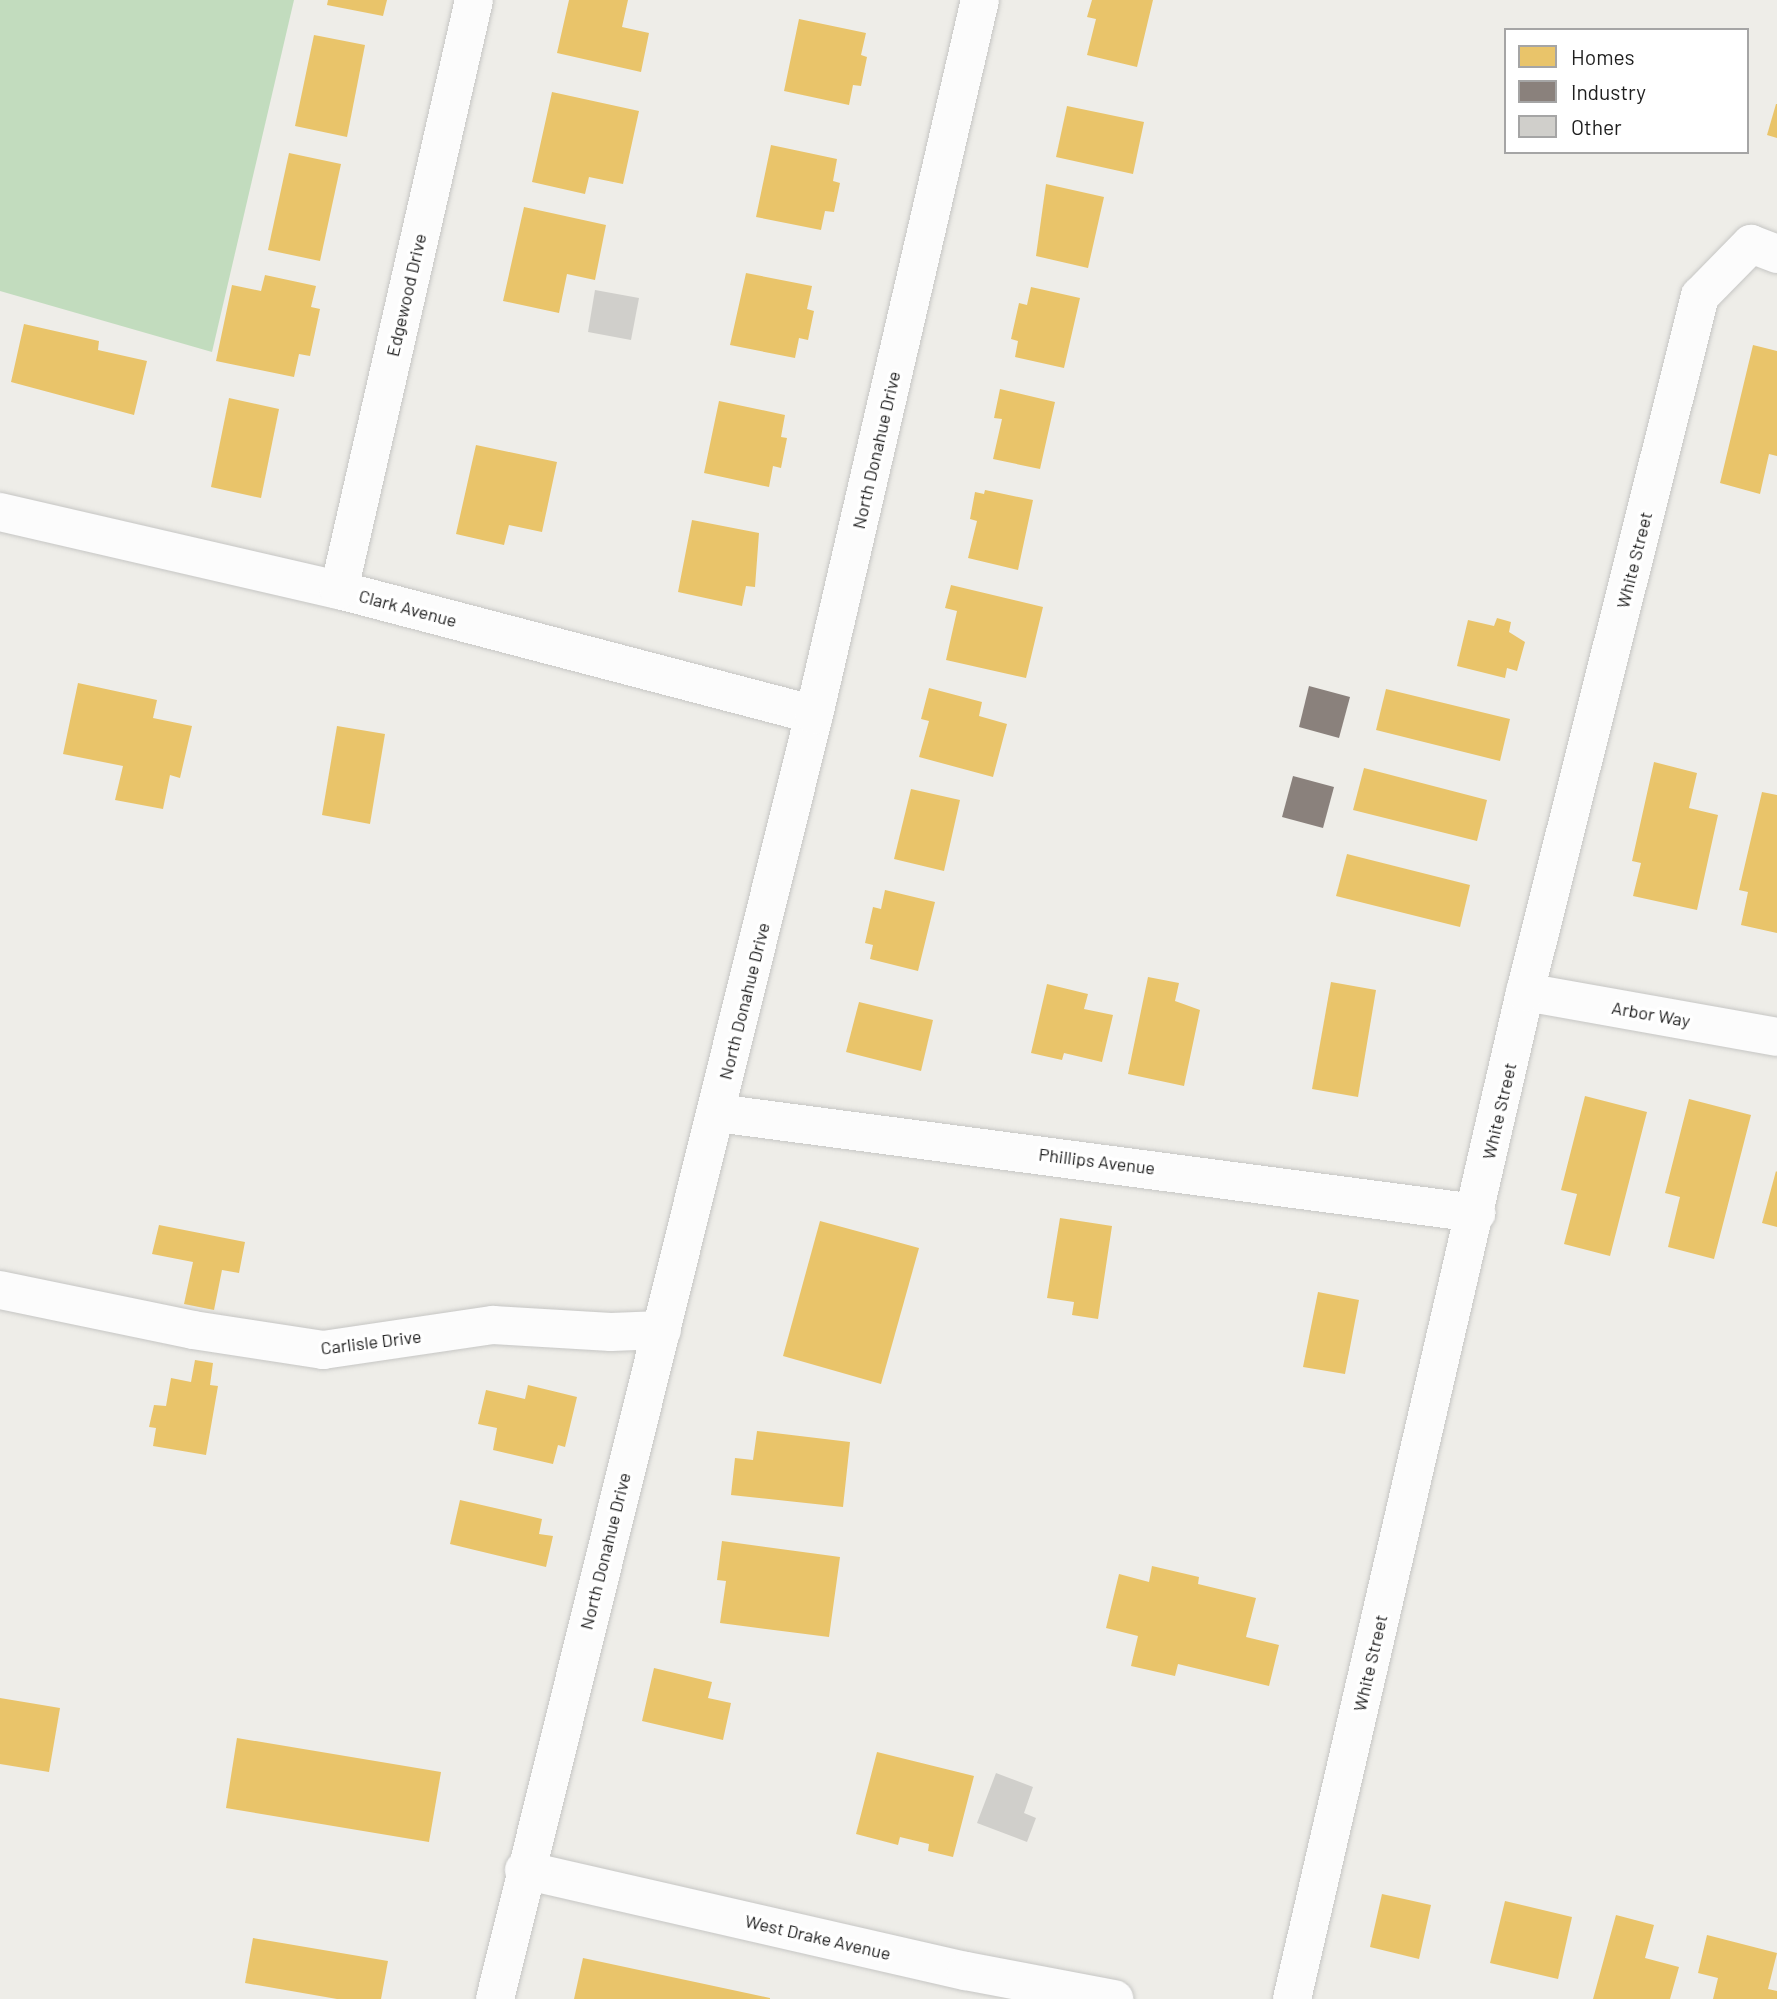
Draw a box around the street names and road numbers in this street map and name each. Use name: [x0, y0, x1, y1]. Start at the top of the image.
street label: Edgewood Drive: [381, 231, 431, 359]
street label: North Donahue Drive: [847, 369, 905, 531]
street label: White Street: [1612, 509, 1656, 611]
street label: Clark Avenue: [357, 585, 459, 631]
street label: North Donahue Drive: [714, 920, 774, 1082]
street label: Arbor Way: [1610, 996, 1692, 1032]
street label: White Street: [1477, 1060, 1521, 1162]
street label: Phillips Avenue: [1038, 1143, 1156, 1179]
street label: Carlisle Drive: [319, 1325, 423, 1359]
street label: North Donahue Drive: [575, 1470, 635, 1632]
street label: White Street: [1348, 1612, 1392, 1714]
street label: West Drake Avenue: [743, 1910, 893, 1964]

